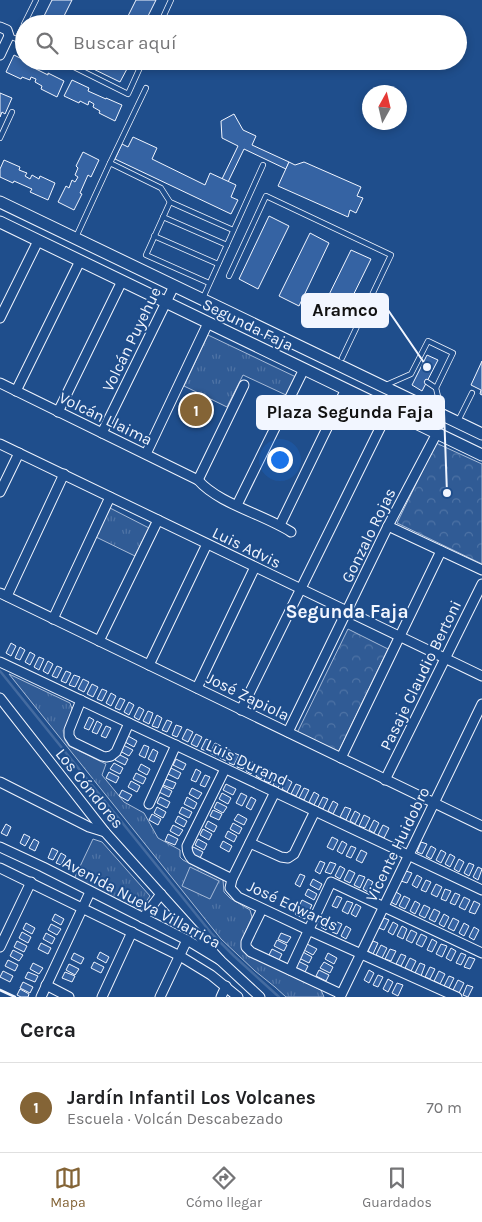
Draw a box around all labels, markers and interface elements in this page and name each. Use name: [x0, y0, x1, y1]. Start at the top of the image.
search box: [15, 15, 467, 70]
icon: search: [33, 29, 61, 57]
text: Buscar aquí: [73, 32, 177, 54]
north arrow: [362, 85, 407, 130]
street label: Volcán Puyehue: [98, 284, 165, 395]
street label: Segunda Faja: [199, 294, 296, 355]
callout: Aramco: [302, 294, 388, 327]
text: Aramco: [312, 299, 378, 321]
street label: Volcán Llaima: [56, 388, 156, 449]
pin: 1: [180, 391, 212, 429]
callout: Plaza Segunda Faja: [257, 396, 444, 429]
text: Plaza Segunda Faja: [266, 401, 434, 423]
your location: [267, 447, 293, 473]
street label: Gonzalo Rojas: [337, 485, 400, 586]
street label: Luis Advis: [209, 523, 284, 572]
street label: Pasaje Claudio Bertoni: [376, 597, 465, 753]
district label: Segunda Faja: [285, 601, 409, 623]
street label: José Zapiola: [203, 668, 292, 725]
street label: Luis Durand: [203, 735, 291, 790]
street label: Los Cóndores: [52, 745, 128, 832]
street label: Vicente Huidobro: [361, 784, 433, 905]
street label: Avenida Nueva Villarrica: [60, 853, 224, 952]
street label: José Edwards: [244, 876, 341, 935]
text: Cerca: [20, 1018, 76, 1042]
text: Jardín Infantil Los Volcanes: [67, 1087, 316, 1109]
text: 1: [33, 1098, 39, 1117]
text: 70 m: [426, 1098, 462, 1117]
text: Escuela · Volcán Descabezado: [67, 1109, 283, 1128]
tab: Mapa: [50, 1164, 86, 1211]
tab: Cómo llegar: [186, 1164, 262, 1211]
tab: Guardados: [362, 1164, 432, 1211]

